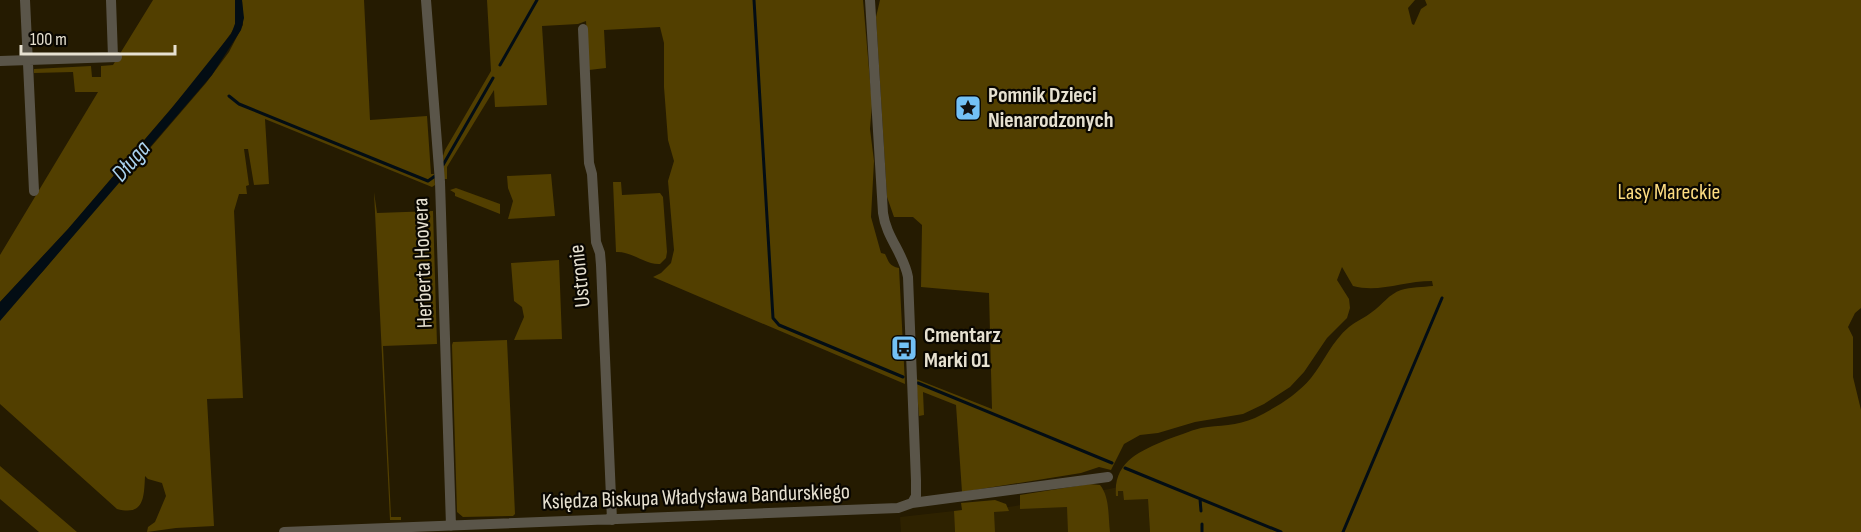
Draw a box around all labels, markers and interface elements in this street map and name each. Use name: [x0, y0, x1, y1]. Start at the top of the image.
scale bar: [21, 18, 176, 56]
text: 100 m: [30, 29, 67, 50]
place label: Pomnik Dzieci Nienarodzonych: [988, 82, 1114, 134]
place icon: Pomnik Dzieci Nienarodzonych: [953, 93, 983, 123]
water label: Długa: [105, 134, 157, 188]
park label: Lasy Mareckie: [1618, 179, 1720, 206]
street label: Herberta Hoovera: [407, 197, 439, 329]
street label: Ustronie: [563, 243, 597, 309]
place label: Cmentarz Marki 01: [924, 322, 1001, 374]
bus stop icon: Cmentarz Marki 01: [889, 333, 919, 363]
street label: Księdza Biskupa Władysława Bandurskiego: [542, 478, 850, 516]

